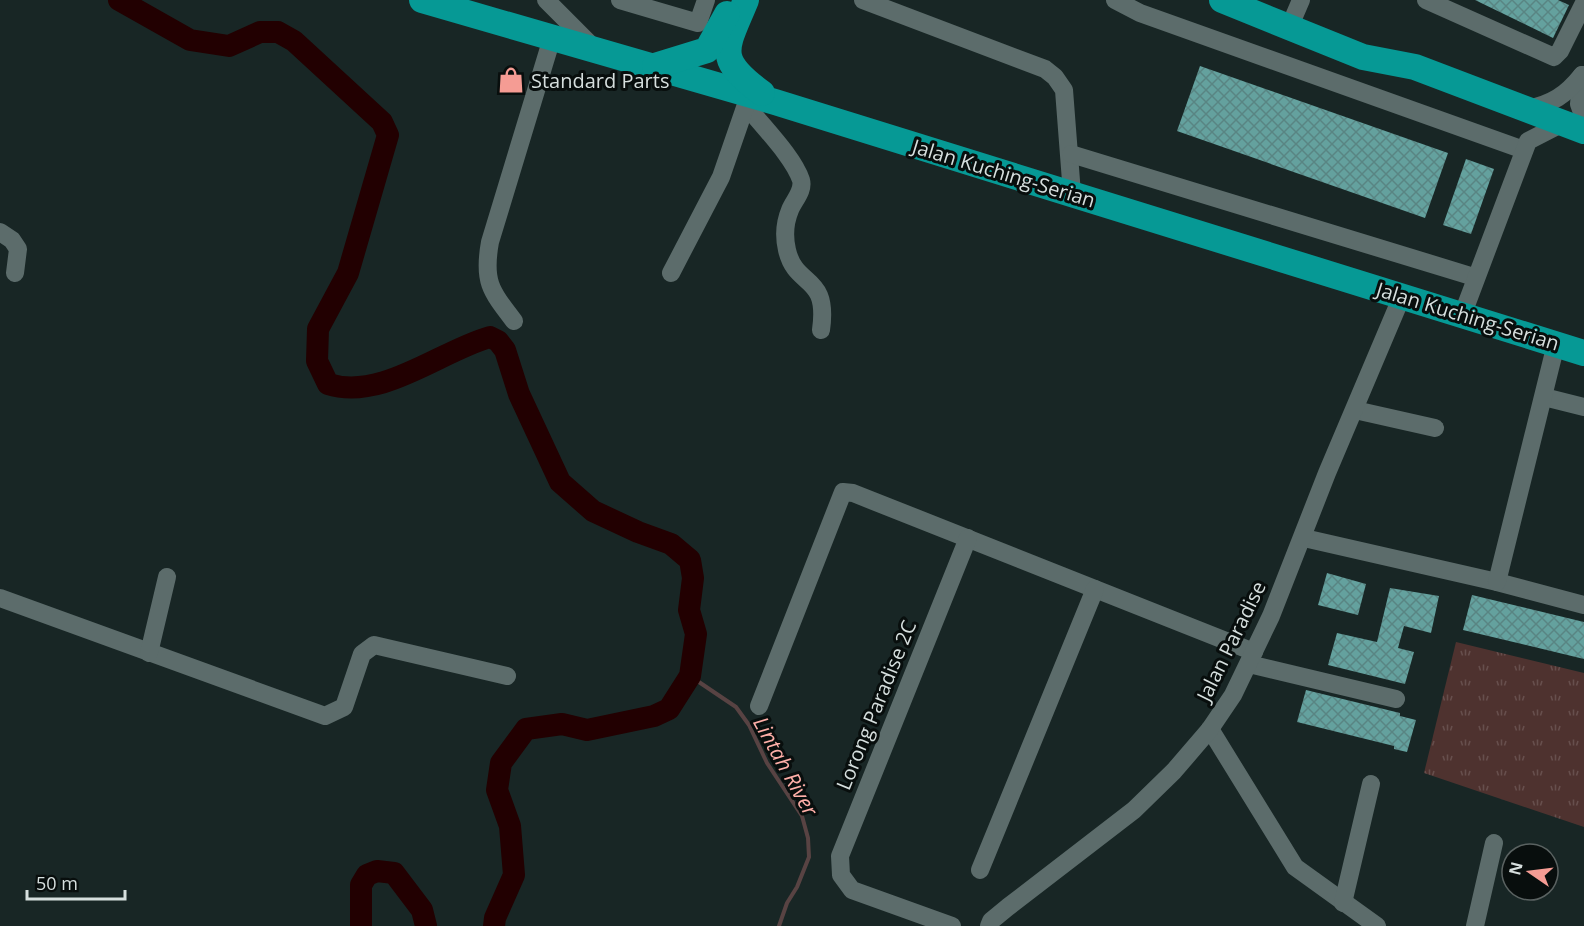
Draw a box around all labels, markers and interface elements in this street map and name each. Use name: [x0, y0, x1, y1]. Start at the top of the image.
shop icon: Standard Parts: [496, 65, 526, 95]
place label: Standard Parts: [531, 67, 669, 94]
street label: Jalan Kuching-Serian: [907, 132, 1099, 214]
street label: Jalan Kuching-Serian: [1371, 275, 1563, 357]
street label: Jalan Paradise: [1189, 576, 1272, 707]
street label: Lorong Paradise 2C: [830, 616, 922, 794]
water label: Lintah River: [747, 711, 825, 821]
north arrow: [1500, 842, 1560, 902]
text: N: [1503, 859, 1528, 877]
scale bar: [27, 863, 124, 901]
text: 50 m: [36, 871, 78, 895]

